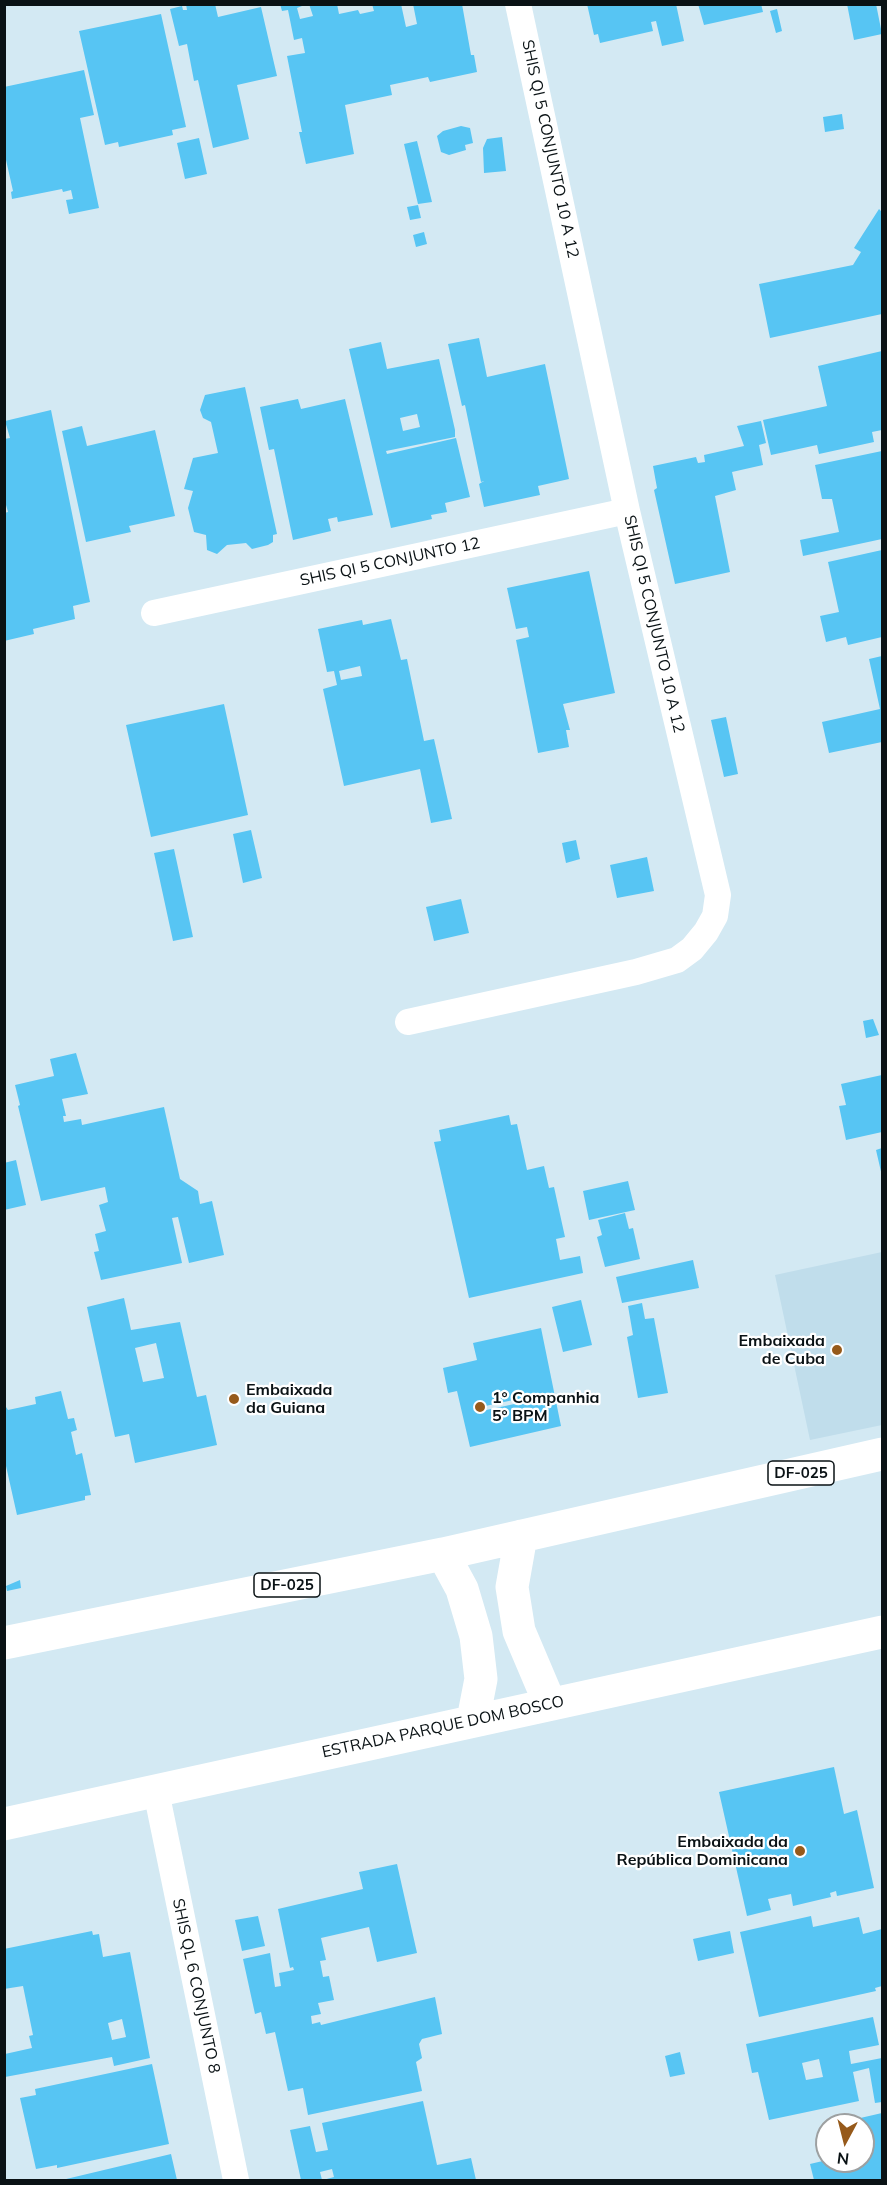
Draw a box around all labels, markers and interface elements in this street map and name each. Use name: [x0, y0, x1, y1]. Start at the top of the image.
street label: SHIS QI 5 CONJUNTO 10 A 12: [517, 38, 583, 260]
street label: SHIS QI 5 CONJUNTO 10 A 12: [620, 513, 688, 735]
street label: SHIS QI 5 CONJUNTO 12: [298, 534, 482, 590]
place label: Embaixada de Cuba: [739, 1331, 825, 1369]
marker: Embaixada de Cuba: [830, 1343, 844, 1357]
place label: Embaixada da Guiana: [246, 1380, 332, 1418]
place label: 1° Companhia 5° BPM: [492, 1388, 600, 1426]
marker: Embaixada da Guiana: [227, 1392, 241, 1406]
marker: 1° Companhia 5° BPM: [473, 1400, 487, 1414]
road number: DF-025: [768, 1461, 834, 1485]
road number: DF-025: [254, 1573, 320, 1597]
street label: ESTRADA PARQUE DOM BOSCO: [320, 1692, 566, 1762]
place label: Embaixada da República Dominicana: [617, 1832, 788, 1870]
marker: Embaixada da República Dominicana: [793, 1844, 807, 1858]
street label: SHIS QL 6 CONJUNTO 8: [168, 1897, 224, 2075]
north arrow: [815, 2113, 875, 2173]
text: N: [836, 2148, 850, 2170]

